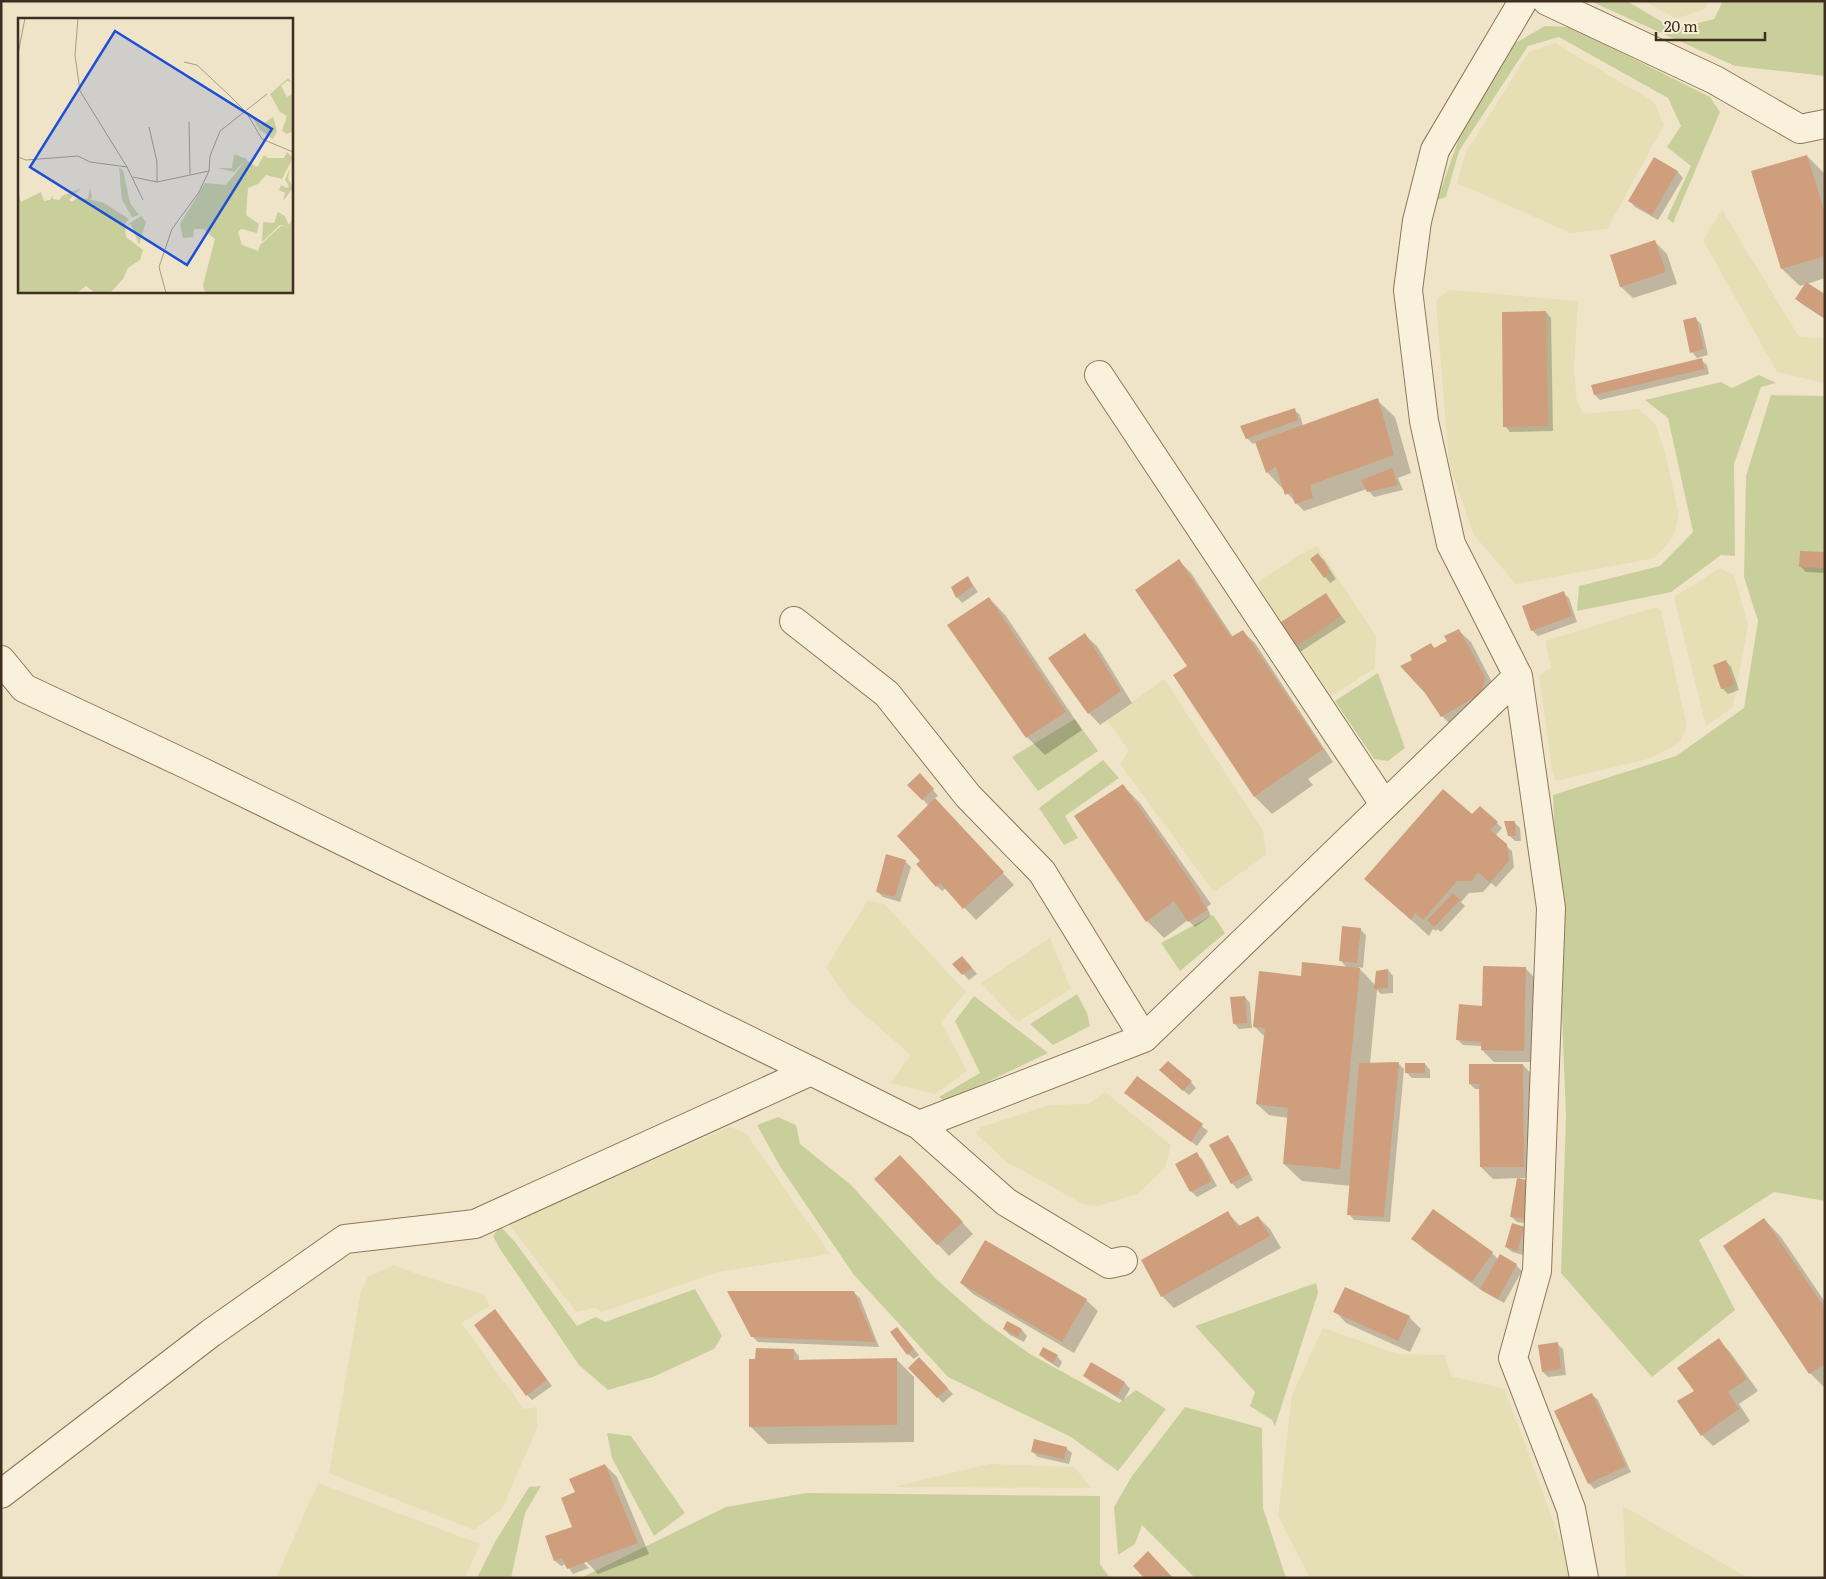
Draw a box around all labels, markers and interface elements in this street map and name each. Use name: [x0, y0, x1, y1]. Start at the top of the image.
scale bar: [1656, 10, 1765, 42]
text: 20 m: [1664, 14, 1698, 37]
inset map: [18, 18, 292, 292]

